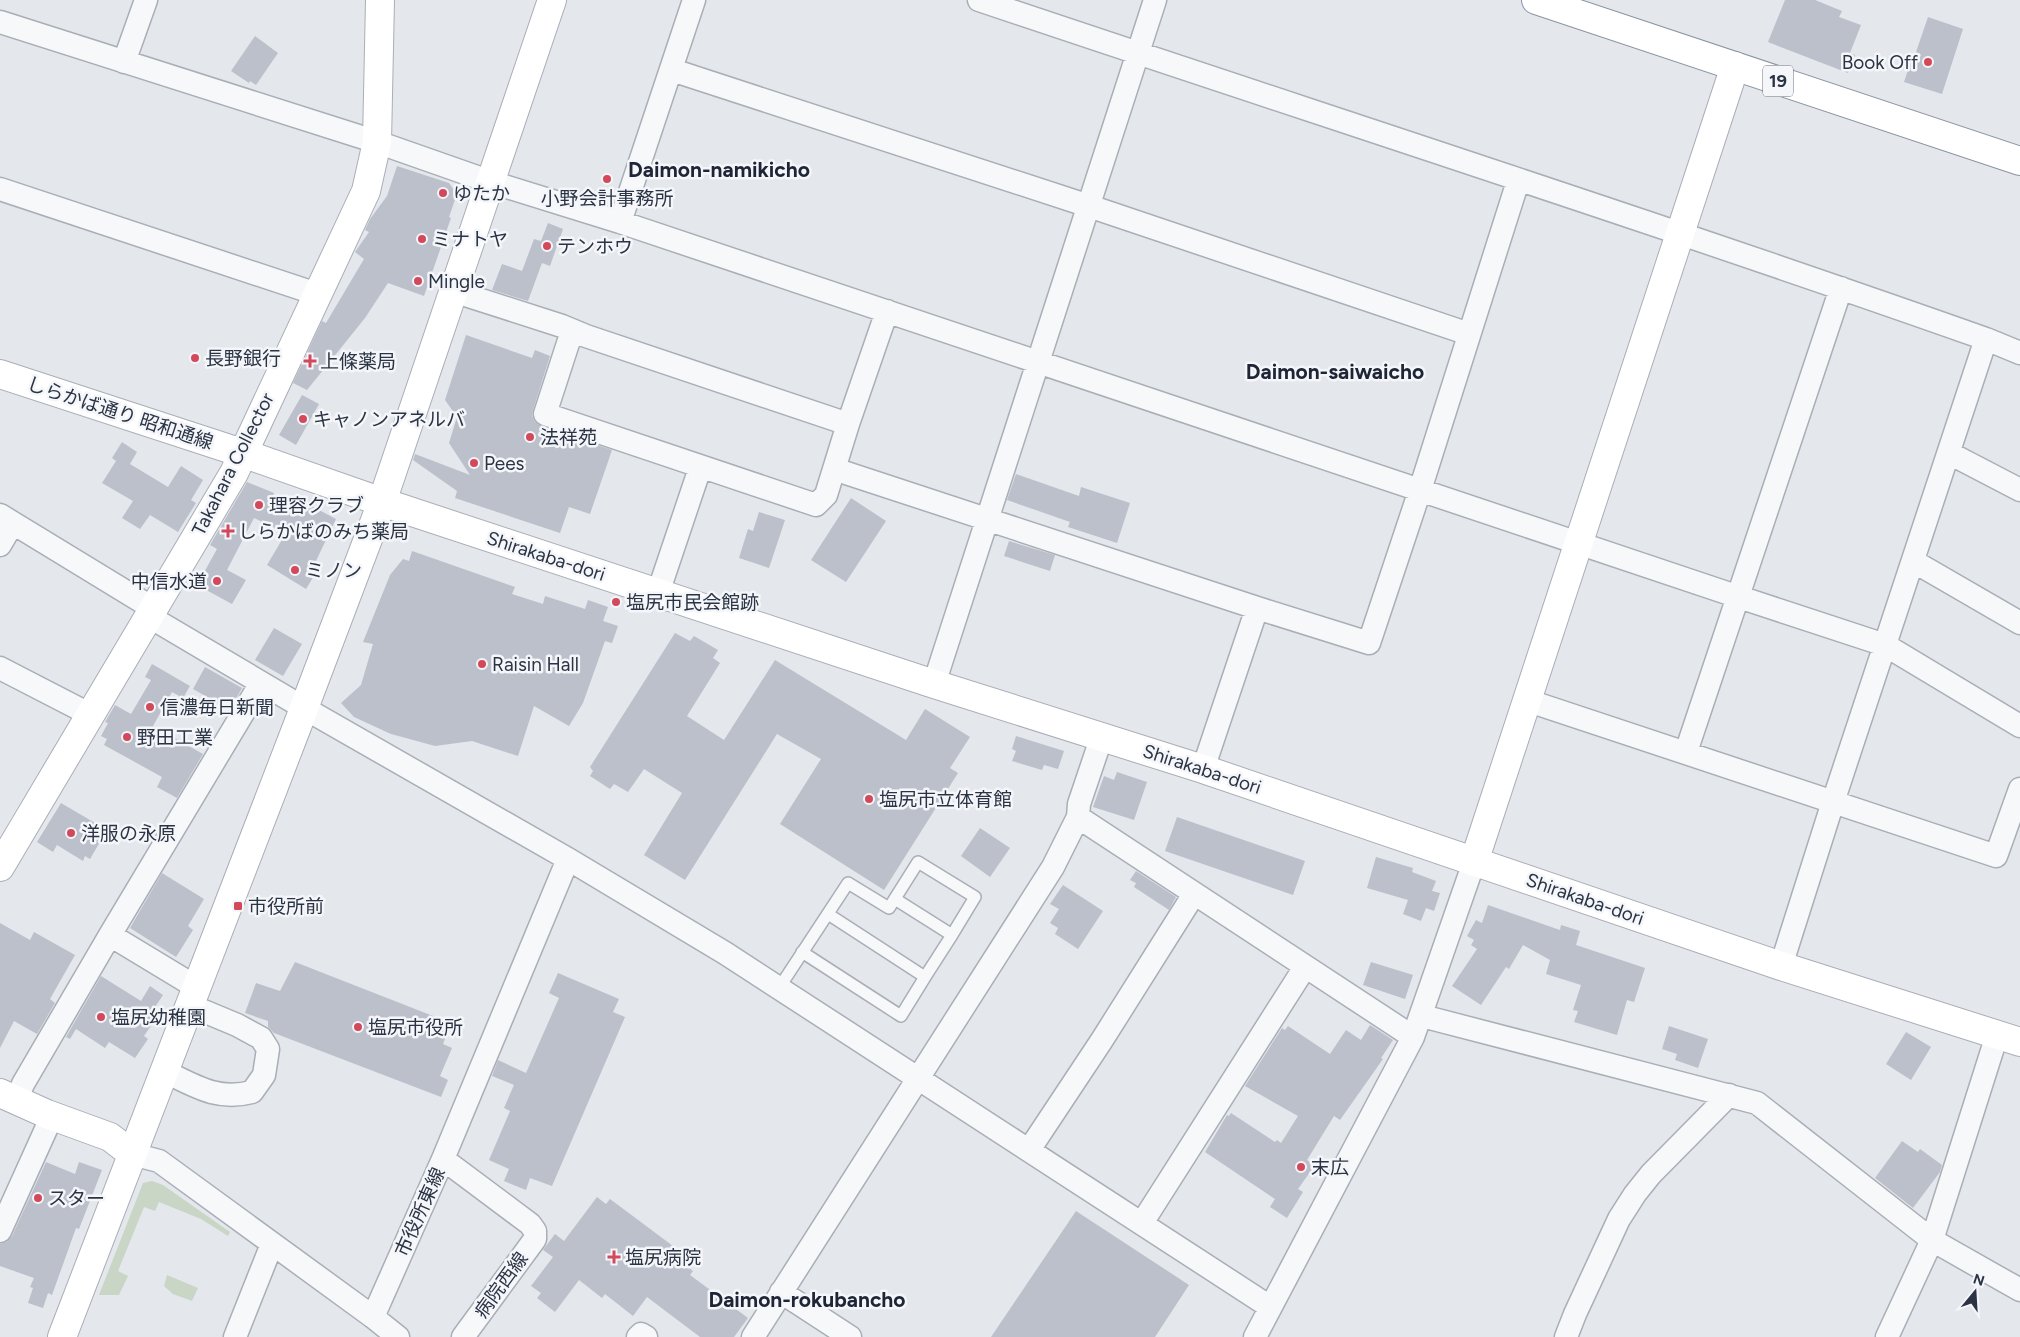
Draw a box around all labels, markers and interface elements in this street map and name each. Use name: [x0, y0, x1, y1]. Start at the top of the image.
place label: Book Off: [1842, 51, 1918, 74]
marker: Book Off: [1922, 56, 1934, 68]
road number: 19: [1763, 66, 1793, 96]
district label: Daimon-namikicho: [628, 157, 810, 182]
marker: 小野会計事務所: [601, 173, 613, 185]
place label: ゆたか: [453, 182, 510, 205]
marker: ゆたか: [437, 187, 449, 199]
place label: 小野会計事務所: [540, 187, 674, 210]
place label: ミナトヤ: [432, 228, 508, 251]
marker: ミナトヤ: [416, 233, 428, 245]
place label: テンホウ: [557, 235, 633, 258]
marker: テンホウ: [541, 240, 553, 252]
place label: Mingle: [428, 270, 485, 293]
marker: Mingle: [412, 275, 424, 287]
place label: 長野銀行: [205, 347, 281, 370]
place label: 上條薬局: [320, 350, 396, 373]
marker: 長野銀行: [189, 352, 201, 364]
marker: 上條薬局: [304, 355, 316, 367]
district label: Daimon-saiwaicho: [1246, 359, 1424, 384]
street label: しらかば通り 昭和通線: [24, 372, 216, 454]
street label: Takahara Collector: [187, 388, 279, 539]
place label: キャノンアネルバ: [313, 408, 465, 431]
marker: キャノンアネルバ: [297, 413, 309, 425]
place label: 法祥苑: [540, 426, 597, 449]
marker: 法祥苑: [524, 431, 536, 443]
place label: Pees: [484, 452, 525, 475]
marker: Pees: [468, 457, 480, 469]
place label: 理容クラブ: [269, 494, 364, 517]
marker: 理容クラブ: [253, 499, 265, 511]
place label: しらかばのみち薬局: [238, 520, 409, 543]
marker: しらかばのみち薬局: [222, 525, 234, 537]
street label: Shirakaba-dori: [484, 526, 608, 586]
place label: ミノン: [305, 559, 362, 582]
marker: ミノン: [289, 564, 301, 576]
place label: 中信水道: [131, 570, 207, 593]
marker: 中信水道: [211, 575, 223, 587]
place label: 塩尻市民会館跡: [626, 591, 759, 614]
marker: 塩尻市民会館跡: [610, 596, 622, 608]
place label: Raisin Hall: [492, 653, 579, 676]
marker: Raisin Hall: [476, 658, 488, 670]
place label: 信濃毎日新聞: [160, 696, 274, 719]
marker: 信濃毎日新聞: [144, 701, 156, 713]
place label: 野田工業: [137, 726, 213, 749]
marker: 野田工業: [121, 731, 133, 743]
street label: Shirakaba-dori: [1140, 739, 1264, 799]
place label: 塩尻市立体育館: [879, 788, 1012, 811]
marker: 塩尻市立体育館: [863, 793, 875, 805]
place label: 洋服の永原: [81, 822, 176, 845]
marker: 洋服の永原: [65, 827, 77, 839]
street label: Shirakaba-dori: [1523, 868, 1647, 930]
place label: 市役所前: [248, 895, 324, 918]
marker: 市役所前: [232, 900, 244, 912]
place label: 塩尻幼稚園: [111, 1006, 206, 1029]
marker: 塩尻幼稚園: [95, 1011, 107, 1023]
place label: 塩尻市役所: [368, 1016, 463, 1039]
marker: 塩尻市役所: [352, 1021, 364, 1033]
place label: 末広: [1311, 1156, 1349, 1179]
marker: 末広: [1295, 1161, 1307, 1173]
street label: 市役所東線: [390, 1164, 450, 1260]
place label: スター: [48, 1187, 105, 1210]
marker: スター: [32, 1192, 44, 1204]
place label: 塩尻病院: [625, 1246, 701, 1269]
street label: 病院西線: [469, 1247, 533, 1323]
marker: 塩尻病院: [607, 1250, 621, 1264]
north arrow: [1950, 1267, 2000, 1317]
text: N: [1971, 1270, 1987, 1290]
district label: Daimon-rokubancho: [708, 1287, 906, 1312]

